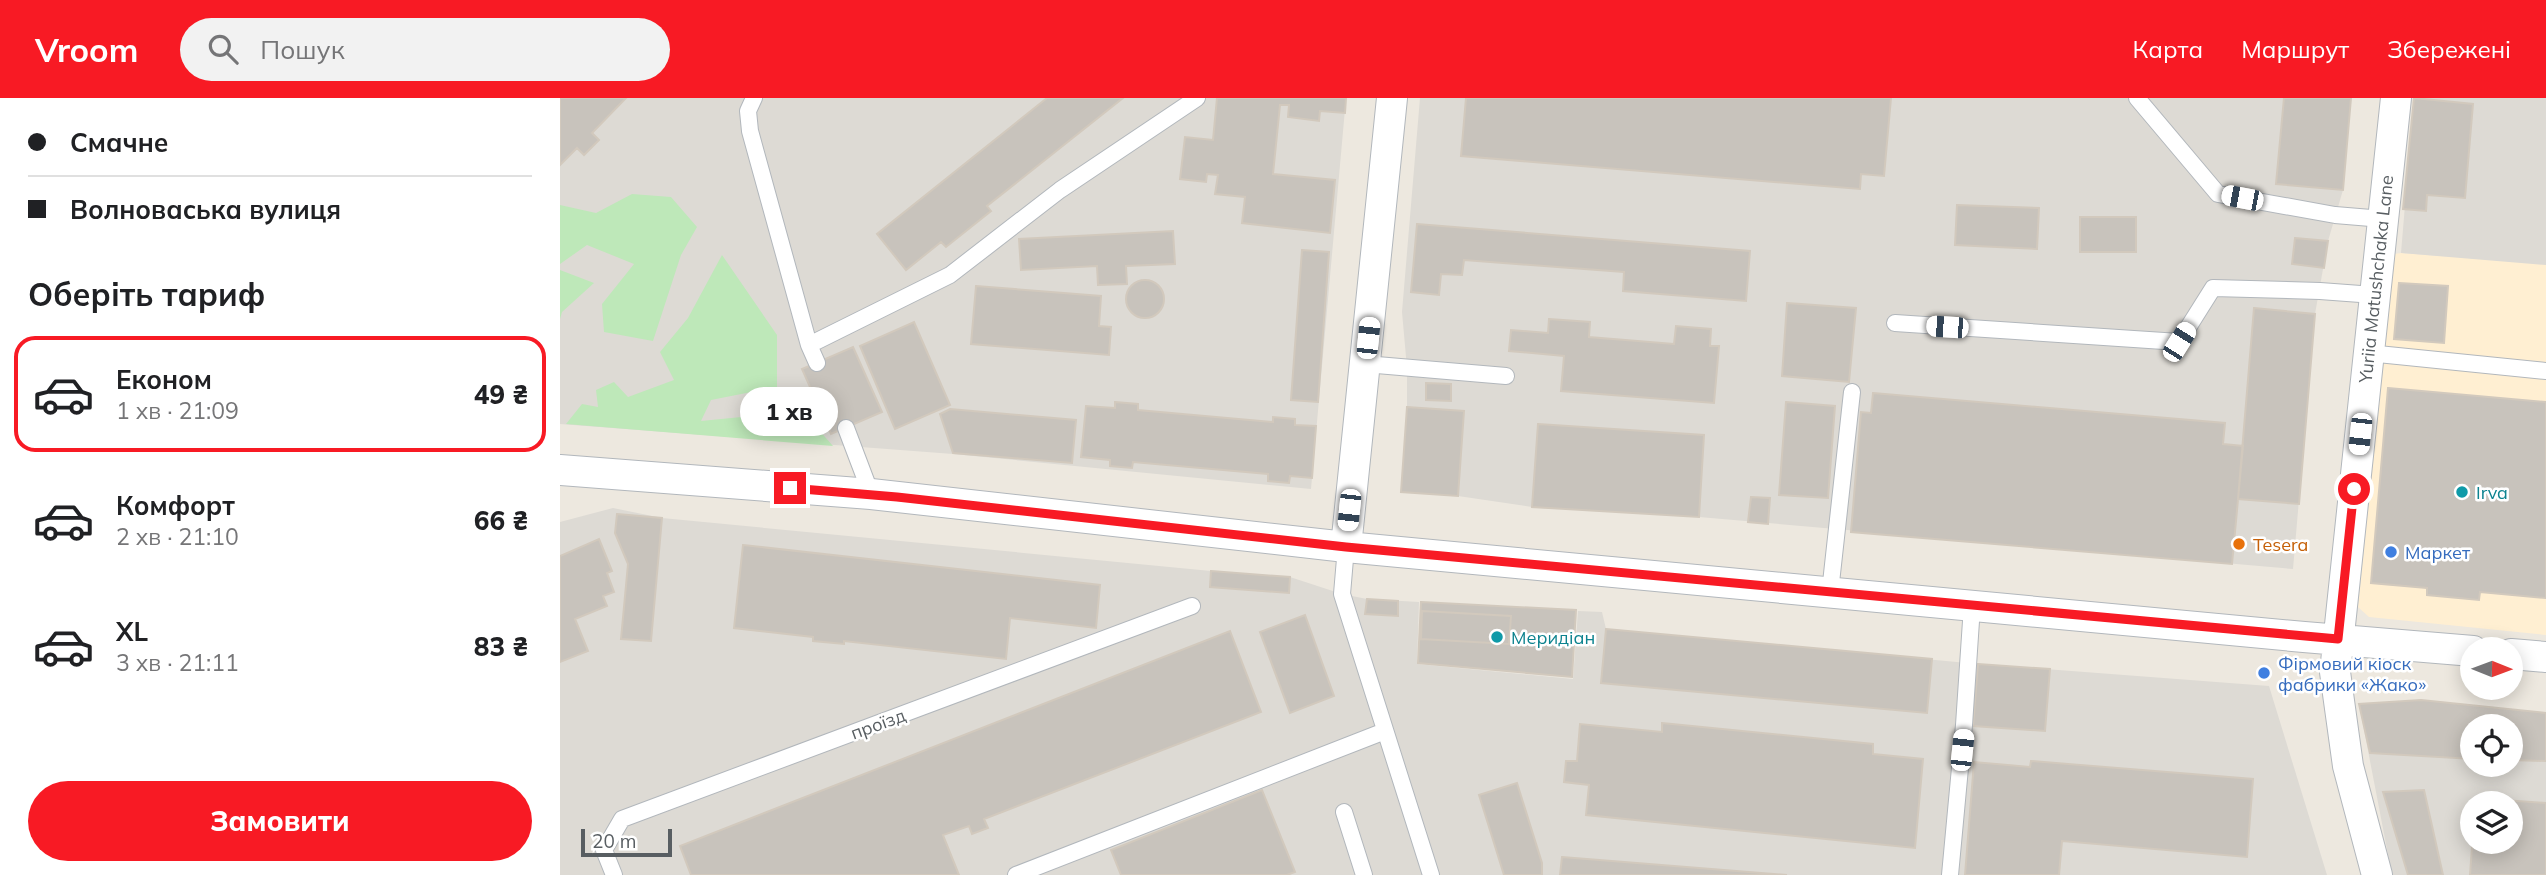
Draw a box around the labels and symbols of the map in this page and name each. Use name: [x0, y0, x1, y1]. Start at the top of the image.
street label: Yuriia Matushchaka Lane: [2354, 174, 2398, 385]
car: [2220, 184, 2265, 212]
car: [1926, 315, 1969, 339]
car: [1356, 316, 1381, 360]
car: [2159, 319, 2200, 365]
callout: 1 хв: [741, 386, 839, 436]
car: [2348, 412, 2373, 456]
route end: [774, 472, 806, 504]
route start: [2338, 473, 2370, 505]
place label: Irva: [2476, 481, 2508, 504]
marker: Irva: [2454, 484, 2470, 500]
car: [1337, 488, 1362, 532]
place label: Tesera: [2253, 533, 2308, 556]
marker: Tesera: [2231, 536, 2247, 552]
place label: Маркет: [2405, 541, 2471, 564]
marker: Маркет: [2383, 544, 2399, 560]
place label: Меридіан: [1511, 626, 1595, 649]
marker: Меридіан: [1489, 629, 1505, 645]
north arrow: [2460, 637, 2524, 700]
place label: Фірмовий кіоск фабрики «Жако»: [2278, 652, 2426, 696]
marker: Фірмовий кіоск фабрики «Жако»: [2256, 665, 2272, 681]
street label: проїзд: [847, 703, 909, 745]
car: [1950, 728, 1975, 772]
scale bar: [581, 826, 672, 858]

